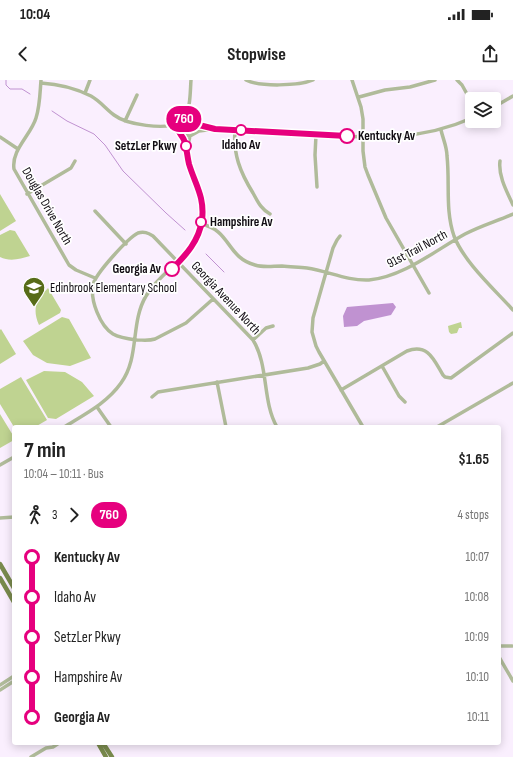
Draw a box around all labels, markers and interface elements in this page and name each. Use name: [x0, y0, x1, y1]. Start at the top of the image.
text: 10:04: [20, 5, 50, 24]
icon: back: [12, 43, 34, 65]
icon: share: [479, 43, 501, 65]
text: Stopwise: [227, 44, 286, 65]
map controls: [465, 92, 501, 128]
button: layers: [465, 92, 501, 128]
line badge: 760: [161, 106, 207, 132]
text: 760: [174, 110, 194, 127]
marker: Idaho Av: [235, 124, 247, 136]
marker: Kentucky Av: [339, 128, 355, 144]
place label: Kentucky Av: [358, 128, 416, 144]
place label: Idaho Av: [222, 137, 261, 153]
place label: SetzLer Pkwy: [115, 138, 178, 154]
marker: SetzLer Pkwy: [180, 140, 192, 152]
street label: Douglas Drive North: [18, 164, 76, 248]
place label: Hampshire Av: [210, 214, 273, 230]
marker: Hampshire Av: [195, 216, 207, 228]
street label: 91st Trail North: [384, 226, 450, 272]
street label: Georgia Avenue North: [188, 258, 264, 338]
place label: Georgia Av: [112, 261, 162, 277]
marker: Georgia Av: [164, 261, 180, 277]
school or university icon: Edinbrook Elementary School: [21, 275, 47, 308]
place label: Edinbrook Elementary School: [50, 280, 177, 296]
text: 7 min: [24, 437, 66, 464]
text: $1.65: [458, 450, 489, 469]
text: 10:04 – 10:11 · Bus: [24, 466, 104, 482]
icon: walk: [24, 504, 46, 526]
icon: forward: [63, 504, 85, 526]
text: 760: [99, 506, 119, 523]
text: 3: [52, 507, 57, 523]
text: 4 stops: [458, 507, 489, 523]
text: Kentucky Av: [54, 548, 120, 567]
text: 10:07: [465, 549, 489, 565]
text: Idaho Av: [54, 588, 96, 607]
text: 10:08: [465, 589, 489, 605]
text: SetzLer Pkwy: [54, 628, 121, 647]
text: 10:09: [465, 629, 489, 645]
text: Hampshire Av: [54, 668, 122, 687]
text: 10:10: [466, 669, 489, 685]
text: Georgia Av: [54, 708, 110, 727]
text: 10:11: [467, 709, 489, 725]

